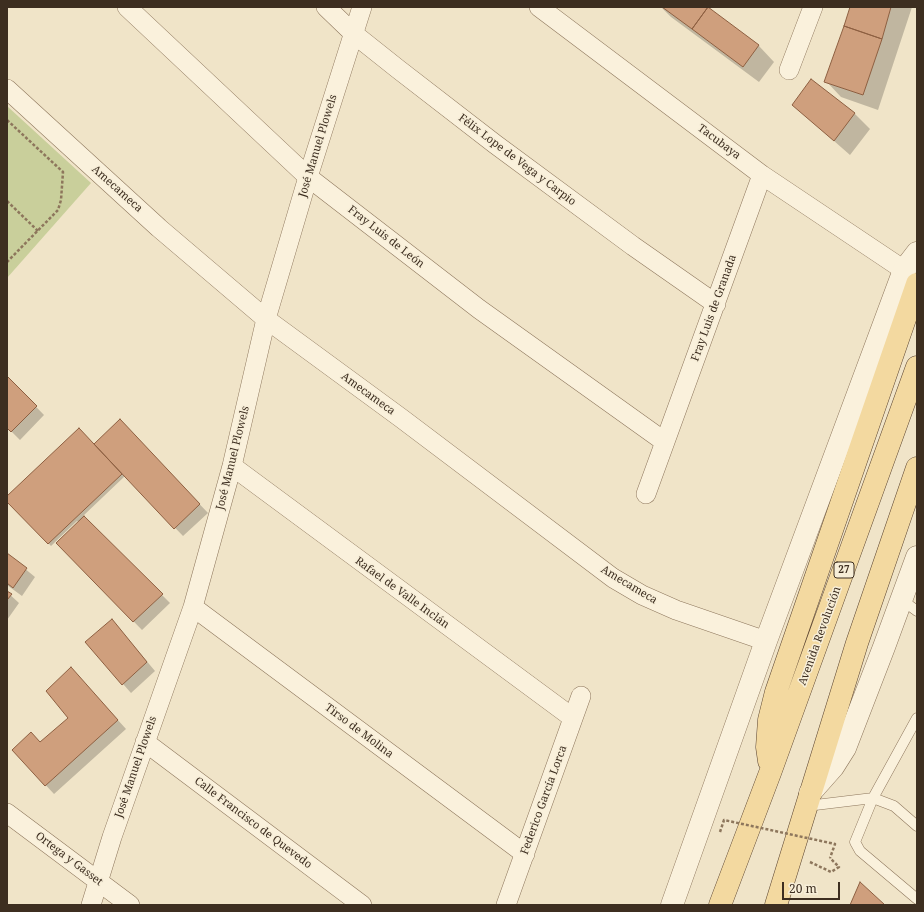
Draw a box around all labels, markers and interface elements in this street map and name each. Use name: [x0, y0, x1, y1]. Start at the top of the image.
street label: José Manuel Plowels: [296, 93, 340, 199]
street label: Félix Lope de Vega y Carpio: [456, 111, 578, 209]
street label: Tacubaya: [695, 122, 743, 162]
street label: Amecameca: [89, 163, 145, 215]
street label: Fray Luis de León: [345, 203, 427, 271]
street label: Fray Luis de Granada: [689, 253, 739, 363]
street label: Amecameca: [338, 370, 398, 418]
street label: José Manuel Plowels: [214, 405, 252, 511]
street label: Rafael de Valle Inclán: [352, 554, 452, 632]
road number: 27: [834, 562, 854, 578]
street label: Amecameca: [598, 563, 660, 607]
street label: Avenida Revolución: [796, 585, 844, 687]
street label: Tirso de Molina: [322, 701, 396, 761]
street label: José Manuel Plowels: [112, 714, 160, 820]
street label: Federico García Lorca: [518, 744, 570, 856]
street label: Calle Francisco de Quevedo: [192, 775, 314, 871]
street label: Ortega y Gasset: [33, 829, 105, 889]
scale bar: [784, 874, 842, 900]
text: 20 m: [789, 880, 817, 897]

